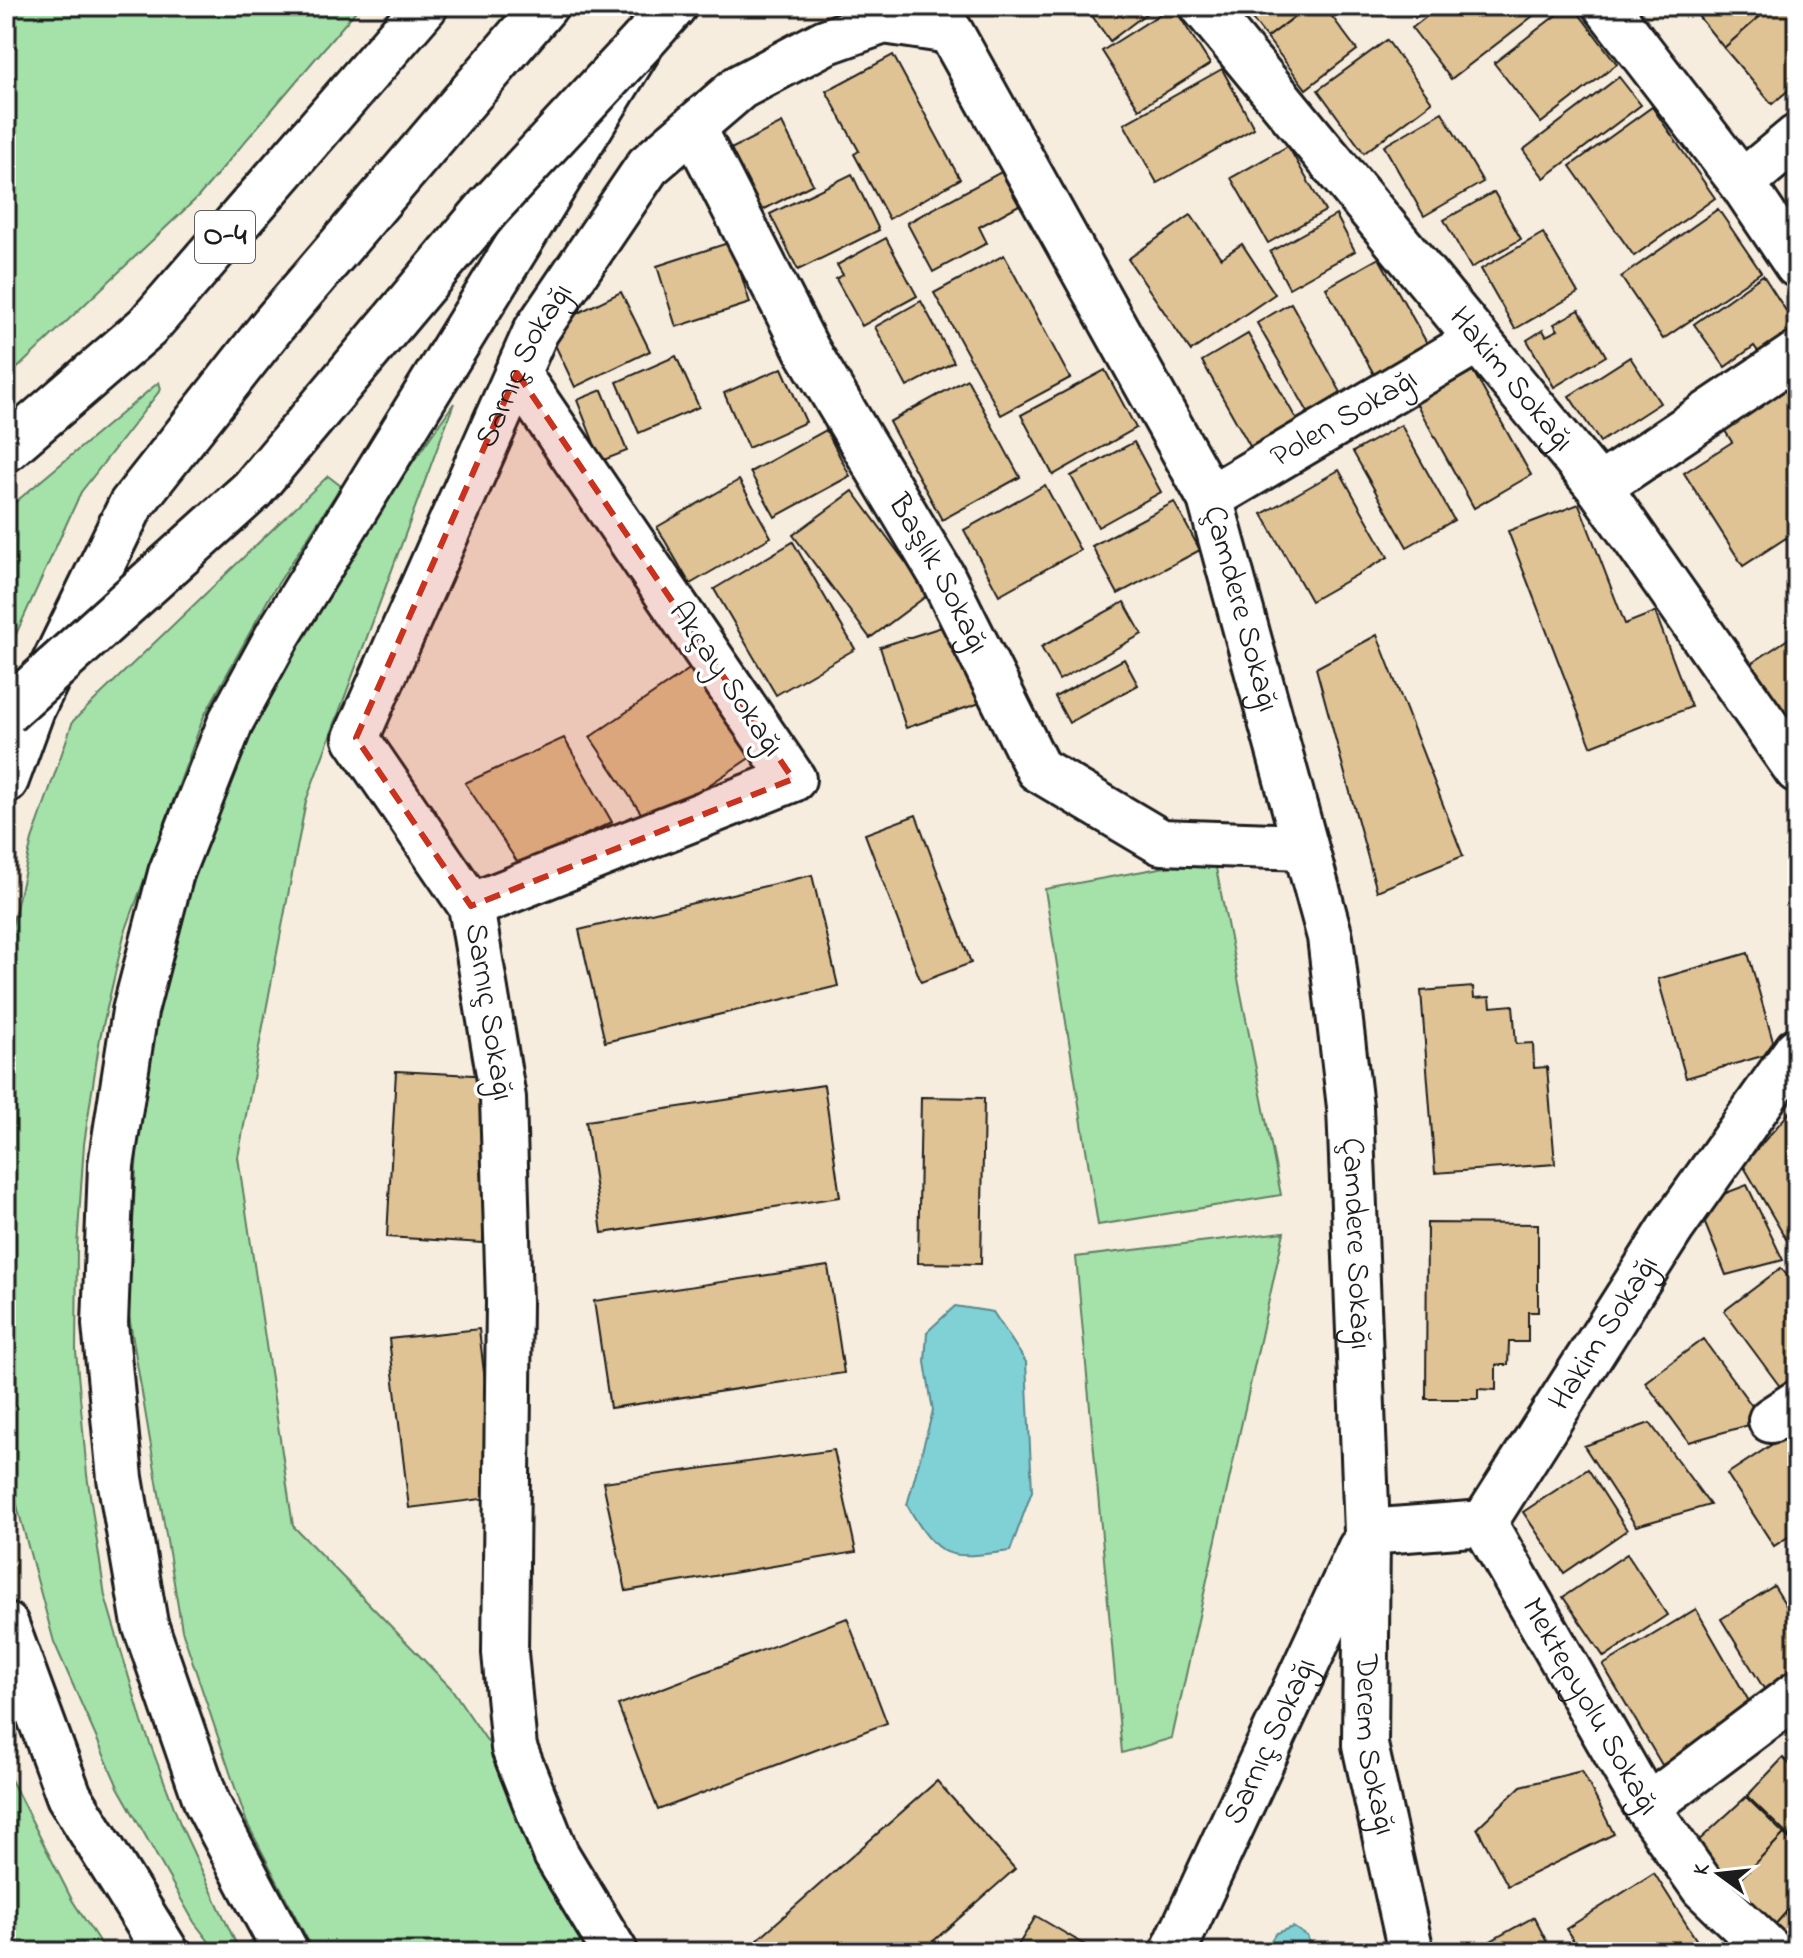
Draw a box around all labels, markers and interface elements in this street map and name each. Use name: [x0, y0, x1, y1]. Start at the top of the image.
road number: O-4: [195, 211, 255, 263]
street label: Sarnıç Sokağı: [464, 274, 585, 456]
street label: Hakim Sokağı: [1436, 297, 1585, 463]
street label: Polen Sokağı: [1262, 357, 1427, 481]
street label: Başlık Sokağı: [874, 485, 1001, 662]
street label: Çamdere Sokağı: [1190, 501, 1291, 717]
street label: Akçay Sokağı: [655, 593, 794, 768]
street label: Sarnıç Sokağı: [450, 920, 525, 1104]
street label: Çamdere Sokağı: [1328, 1137, 1383, 1351]
street label: Hakim Sokağı: [1537, 1246, 1672, 1420]
street label: Mektepyolu Sokağı: [1508, 1589, 1670, 1826]
street label: Sarnıç Sokağı: [1212, 1650, 1330, 1833]
street label: Derem Sokağı: [1341, 1653, 1408, 1840]
north arrow: [1679, 1834, 1759, 1914]
text: K: [1686, 1859, 1720, 1879]

